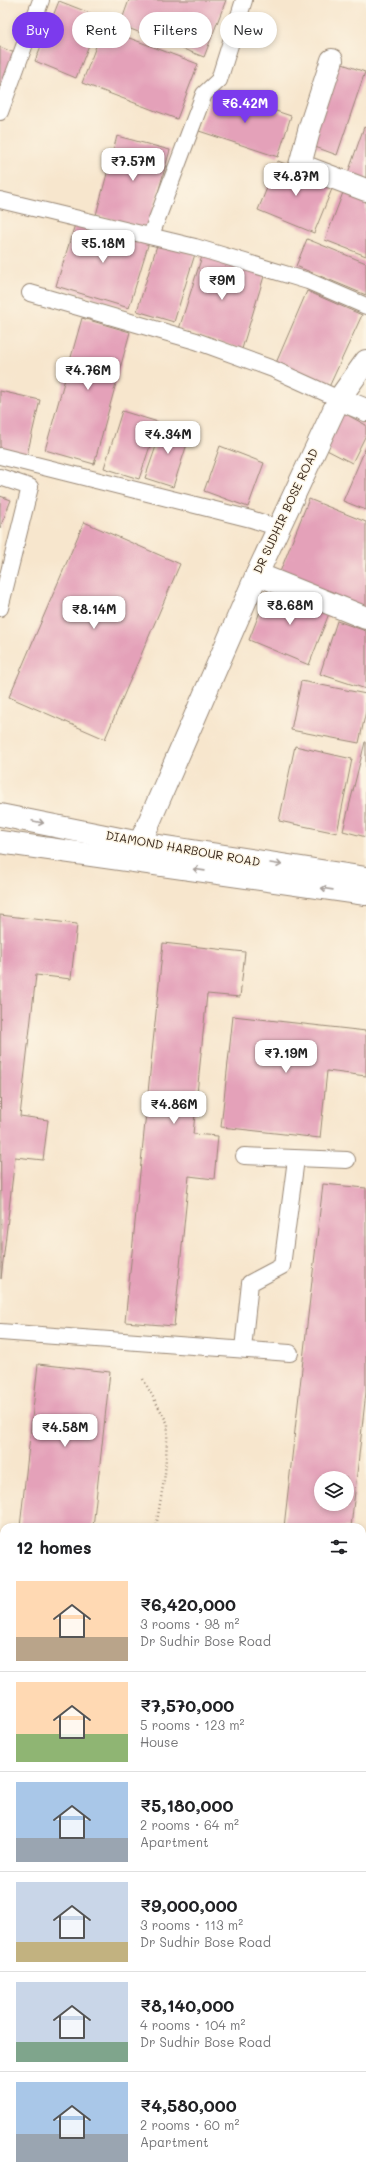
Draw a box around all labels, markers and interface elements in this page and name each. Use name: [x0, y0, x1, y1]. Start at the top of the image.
chip: Buy: [12, 12, 64, 48]
chip: Rent: [72, 12, 131, 48]
chip: Filters: [139, 12, 212, 48]
chip: New: [220, 12, 277, 48]
pin: ₹6.42M: [212, 90, 278, 124]
text: ₹6.42M: [222, 94, 268, 111]
pin: ₹7.57M: [100, 148, 166, 182]
text: ₹7.57M: [110, 152, 156, 169]
pin: ₹4.87M: [263, 163, 329, 197]
text: ₹4.87M: [273, 167, 319, 184]
pin: ₹5.18M: [70, 230, 136, 264]
text: ₹5.18M: [81, 234, 125, 251]
pin: ₹9M: [203, 267, 241, 301]
text: ₹9M: [209, 271, 235, 288]
pin: ₹4.76M: [55, 357, 121, 391]
text: ₹4.76M: [65, 361, 111, 378]
pin: ₹4.34M: [135, 421, 201, 455]
text: ₹4.34M: [144, 425, 192, 442]
street label: DR SUDHIR BOSE ROAD: [249, 445, 321, 576]
pin: ₹8.68M: [257, 592, 323, 626]
pin: ₹8.14M: [61, 596, 127, 630]
text: ₹8.68M: [266, 596, 314, 613]
text: ₹8.14M: [71, 600, 117, 617]
one-way arrow: [31, 819, 44, 827]
street label: DIAMOND HARBOUR ROAD: [105, 827, 262, 869]
one-way arrow: [270, 861, 283, 869]
one-way arrow: [193, 866, 206, 874]
one-way arrow: [321, 885, 334, 893]
pin: ₹7.19M: [253, 1040, 319, 1074]
text: ₹7.19M: [264, 1044, 308, 1061]
pin: ₹4.86M: [141, 1091, 207, 1125]
text: ₹4.86M: [150, 1095, 198, 1112]
pin: ₹4.58M: [32, 1414, 98, 1448]
text: ₹4.58M: [41, 1418, 89, 1435]
map controls: [314, 1471, 354, 1511]
button: layers: [314, 1471, 354, 1511]
text: 12 homes: [16, 1536, 92, 1558]
icon: filters: [328, 1536, 350, 1558]
text: ₹6,420,000: [140, 1593, 236, 1615]
icon: home: [48, 1597, 96, 1645]
text: 3 rooms · 98 m²: [140, 1615, 239, 1632]
text: Dr Sudhir Bose Road: [140, 1632, 271, 1649]
text: ₹7,570,000: [140, 1694, 234, 1716]
icon: home: [48, 1698, 96, 1746]
text: 5 rooms · 123 m²: [140, 1716, 244, 1733]
text: House: [140, 1733, 178, 1750]
text: ₹5,180,000: [140, 1794, 233, 1816]
icon: home: [48, 1798, 96, 1846]
text: 2 rooms · 64 m²: [140, 1816, 239, 1833]
text: Apartment: [140, 1833, 209, 1850]
text: ₹9,000,000: [140, 1894, 238, 1916]
icon: home: [48, 1898, 96, 1946]
text: 3 rooms · 113 m²: [140, 1916, 243, 1933]
text: Dr Sudhir Bose Road: [140, 1933, 271, 1950]
text: ₹8,140,000: [140, 1994, 234, 2016]
icon: home: [48, 1998, 96, 2046]
text: 4 rooms · 104 m²: [140, 2016, 245, 2033]
text: Dr Sudhir Bose Road: [140, 2033, 271, 2050]
text: ₹4,580,000: [140, 2094, 237, 2116]
icon: home: [48, 2098, 96, 2146]
text: 2 rooms · 60 m²: [140, 2116, 239, 2133]
text: Apartment: [140, 2133, 209, 2150]

